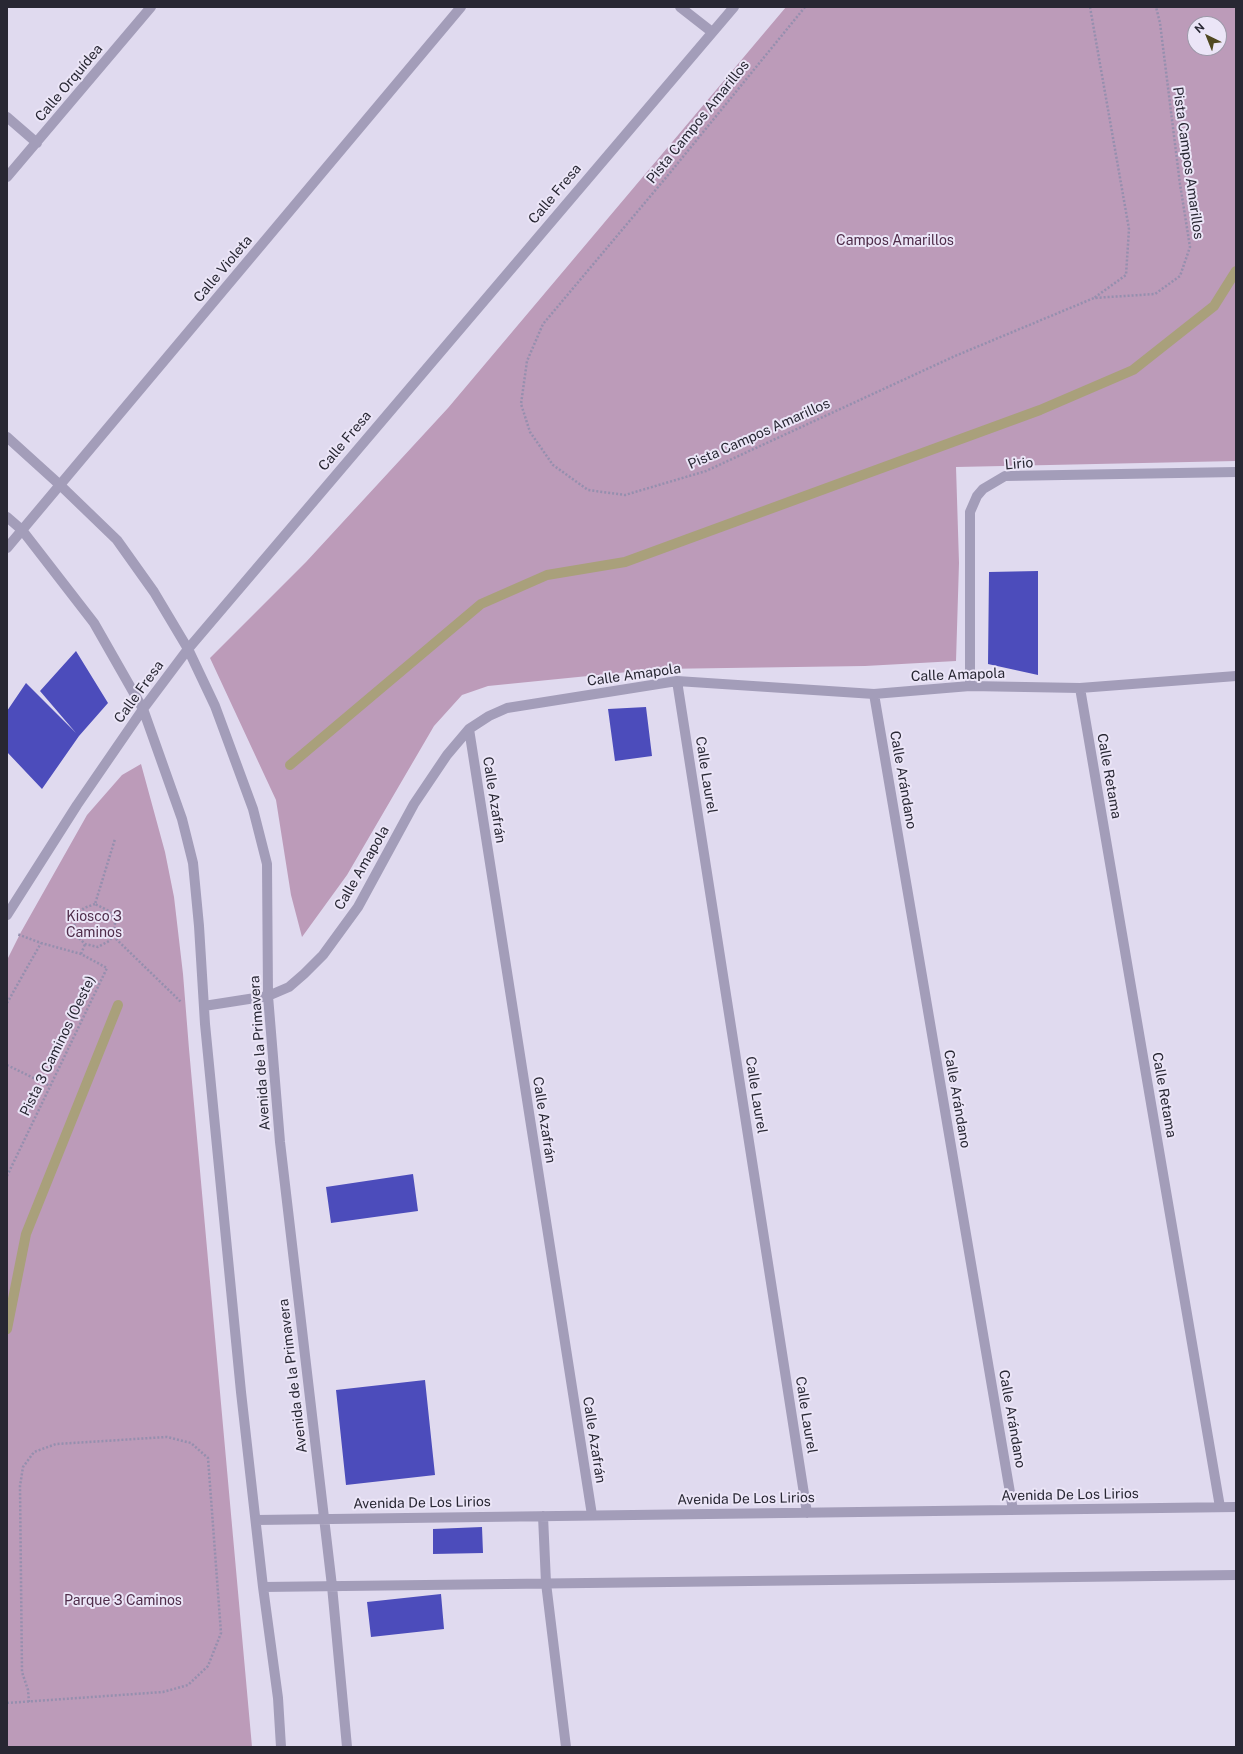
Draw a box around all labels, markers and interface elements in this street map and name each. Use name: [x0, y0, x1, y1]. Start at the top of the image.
north arrow: [1187, 16, 1227, 56]
text: N: [1192, 21, 1207, 35]
street label: Calle Orquídea: [32, 41, 106, 125]
street label: Pista Campos Amarillos: [643, 57, 753, 187]
street label: Pista Campos Amarillos: [1169, 86, 1207, 240]
street label: Calle Fresa: [525, 161, 585, 227]
street label: Calle Violeta: [190, 232, 256, 306]
park label: Campos Amarillos: [836, 233, 954, 249]
street label: Pista Campos Amarillos: [685, 395, 833, 473]
street label: Calle Fresa: [315, 408, 375, 474]
street label: Lirio: [1004, 454, 1034, 474]
street label: Calle Fresa: [111, 658, 167, 726]
street label: Calle Amapola: [586, 660, 682, 690]
street label: Calle Amapola: [910, 665, 1006, 685]
street label: Calle Arándano: [886, 729, 920, 831]
street label: Calle Retama: [1093, 732, 1125, 820]
street label: Calle Laurel: [692, 735, 720, 815]
street label: Calle Azafrán: [479, 756, 509, 844]
street label: Calle Amapola: [331, 823, 393, 913]
park label: Kiosco 3 Caminos: [66, 909, 122, 942]
street label: Pista 3 Caminos (Oeste): [17, 973, 99, 1119]
street label: Avenida de la Primavera: [246, 975, 274, 1131]
street label: Calle Arándano: [940, 1048, 974, 1150]
street label: Calle Retama: [1148, 1051, 1180, 1139]
street label: Calle Laurel: [742, 1055, 770, 1135]
street label: Calle Azafrán: [529, 1076, 559, 1164]
street label: Avenida de la Primavera: [275, 1298, 311, 1454]
street label: Calle Arándano: [995, 1368, 1029, 1470]
street label: Calle Laurel: [792, 1375, 820, 1455]
street label: Calle Azafrán: [579, 1396, 609, 1484]
street label: Avenida De Los Lirios: [1001, 1485, 1139, 1505]
street label: Avenida De Los Lirios: [677, 1489, 815, 1509]
street label: Avenida De Los Lirios: [353, 1493, 491, 1513]
park label: Parque 3 Caminos: [64, 1593, 182, 1609]

